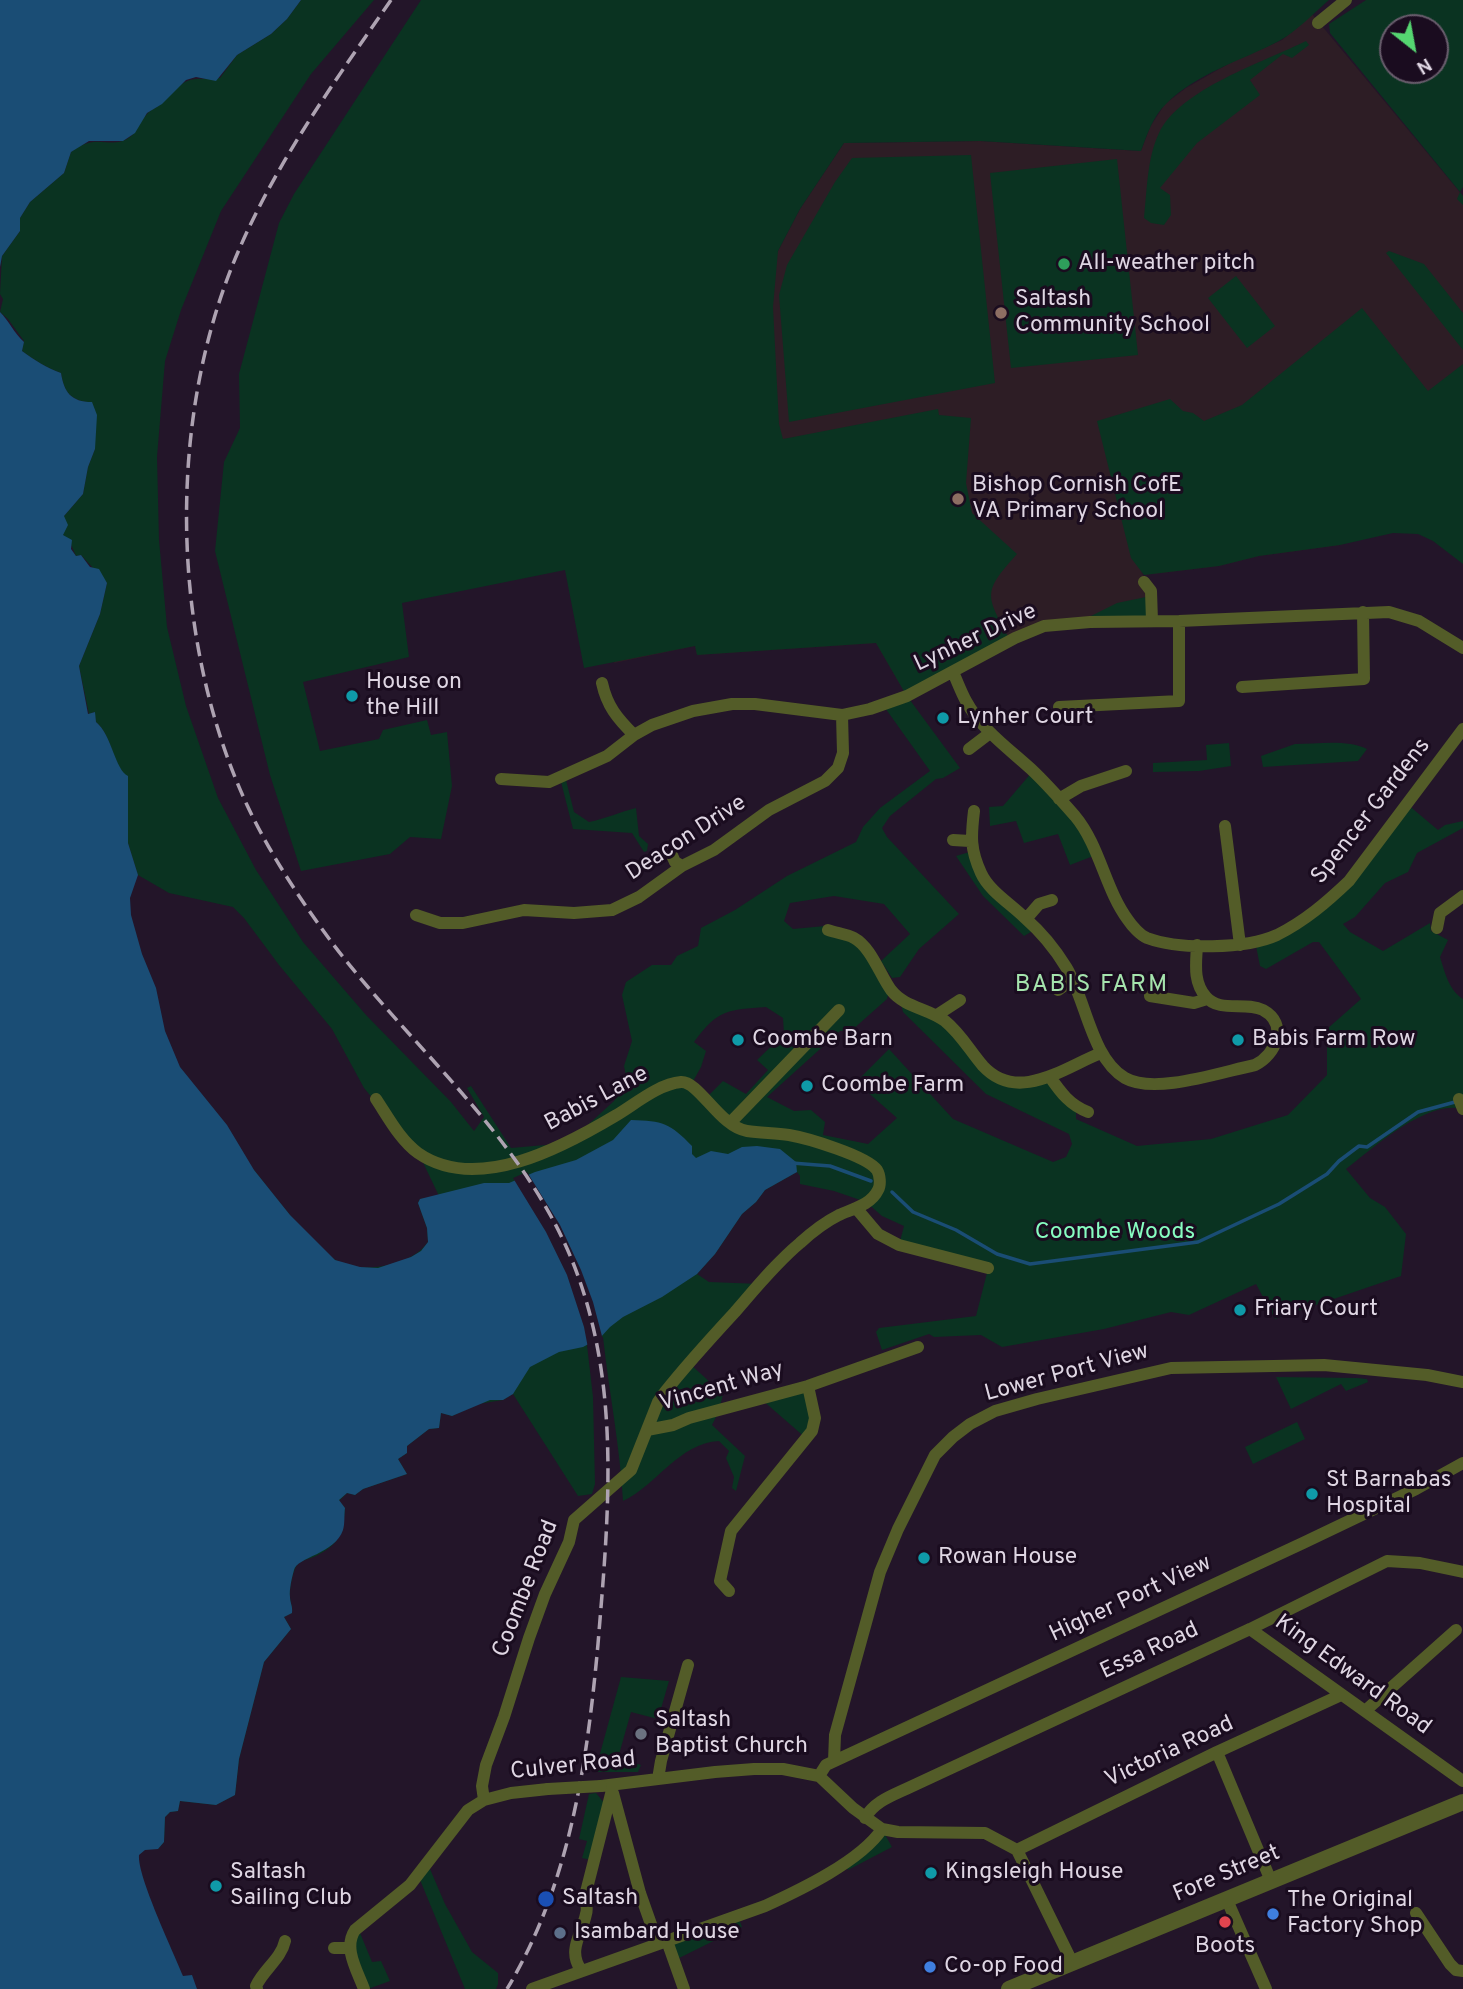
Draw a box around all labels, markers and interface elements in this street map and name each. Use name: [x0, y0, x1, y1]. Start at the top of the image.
north arrow: [1379, 14, 1449, 84]
text: N: [1412, 51, 1436, 79]
place label: All-weather pitch: [1078, 250, 1255, 278]
marker: All-weather pitch: [1056, 256, 1072, 272]
place label: Saltash Community School: [1015, 286, 1210, 340]
marker: Saltash Community School: [993, 305, 1009, 321]
place label: Bishop Cornish CofE VA Primary School: [972, 472, 1182, 526]
marker: Bishop Cornish CofE VA Primary School: [950, 491, 966, 507]
street label: Lynher Drive: [910, 599, 1042, 679]
place label: House on the Hill: [366, 669, 462, 723]
marker: House on the Hill: [344, 688, 360, 704]
place label: Lynher Court: [957, 704, 1093, 732]
marker: Lynher Court: [935, 710, 951, 726]
street label: Spencer Gardens: [1306, 734, 1438, 890]
street label: Deacon Drive: [622, 790, 752, 888]
district label: BABIS FARM: [1016, 972, 1168, 1000]
place label: Coombe Barn: [752, 1026, 893, 1054]
place label: Babis Farm Row: [1252, 1026, 1415, 1054]
marker: Coombe Barn: [730, 1032, 746, 1048]
marker: Babis Farm Row: [1230, 1032, 1246, 1048]
street label: Babis Lane: [541, 1061, 653, 1139]
place label: Coombe Farm: [821, 1072, 964, 1100]
marker: Coombe Farm: [799, 1078, 815, 1094]
park label: Coombe Woods: [1035, 1219, 1195, 1247]
place label: Friary Court: [1254, 1296, 1378, 1324]
marker: Friary Court: [1232, 1302, 1248, 1318]
street label: Lower Port View: [982, 1339, 1152, 1409]
street label: Vincent Way: [657, 1357, 787, 1419]
place label: St Barnabas Hospital: [1326, 1467, 1451, 1521]
marker: St Barnabas Hospital: [1304, 1486, 1320, 1502]
street label: Coombe Road: [488, 1517, 566, 1661]
place label: Rowan House: [938, 1544, 1077, 1572]
marker: Rowan House: [916, 1550, 932, 1566]
street label: Higher Port View: [1046, 1550, 1216, 1650]
street label: King Edward Road: [1268, 1610, 1436, 1742]
street label: Essa Road: [1096, 1617, 1204, 1687]
place label: Saltash Baptist Church: [655, 1707, 808, 1761]
street label: Victoria Road: [1101, 1711, 1239, 1795]
marker: Saltash Baptist Church: [633, 1726, 649, 1742]
street label: Culver Road: [509, 1747, 637, 1787]
street label: Fore Street: [1169, 1840, 1285, 1910]
place label: Saltash Sailing Club: [230, 1859, 352, 1913]
place label: Kingsleigh House: [945, 1859, 1123, 1887]
marker: Kingsleigh House: [923, 1865, 939, 1881]
marker: Saltash Sailing Club: [208, 1878, 224, 1894]
place label: Saltash: [562, 1885, 638, 1913]
place label: The Original Factory Shop: [1287, 1887, 1422, 1941]
marker: Saltash: [536, 1889, 556, 1909]
marker: The Original Factory Shop: [1265, 1906, 1281, 1922]
marker: Boots: [1217, 1914, 1233, 1930]
place label: Isambard House: [574, 1919, 740, 1947]
marker: Isambard House: [552, 1925, 568, 1941]
place label: Boots: [1195, 1933, 1255, 1961]
place label: Co-op Food: [944, 1953, 1063, 1981]
marker: Co-op Food: [922, 1959, 938, 1975]

